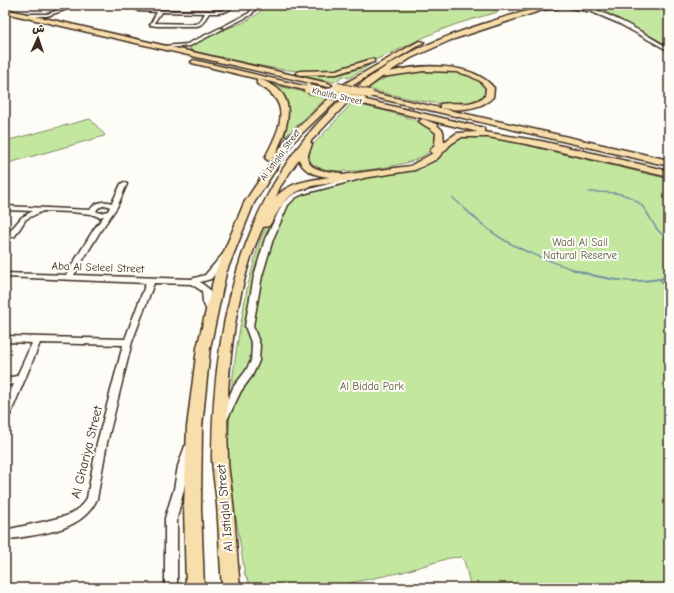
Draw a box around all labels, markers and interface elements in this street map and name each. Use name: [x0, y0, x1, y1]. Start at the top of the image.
north arrow: [18, 18, 58, 58]
text: ش: [32, 22, 45, 35]
street label: Khalifa Street: [311, 85, 363, 107]
street label: Al Istiqlal Street: [258, 127, 302, 183]
park label: Wadi Al Sail Natural Reserve: [543, 236, 617, 262]
street label: Aba Al Seleel Street: [51, 259, 145, 276]
park label: Al Bidda Park: [340, 380, 405, 393]
street label: Al Ghariya Street: [68, 403, 106, 500]
street label: Al Istiqlal Street: [213, 462, 236, 552]

